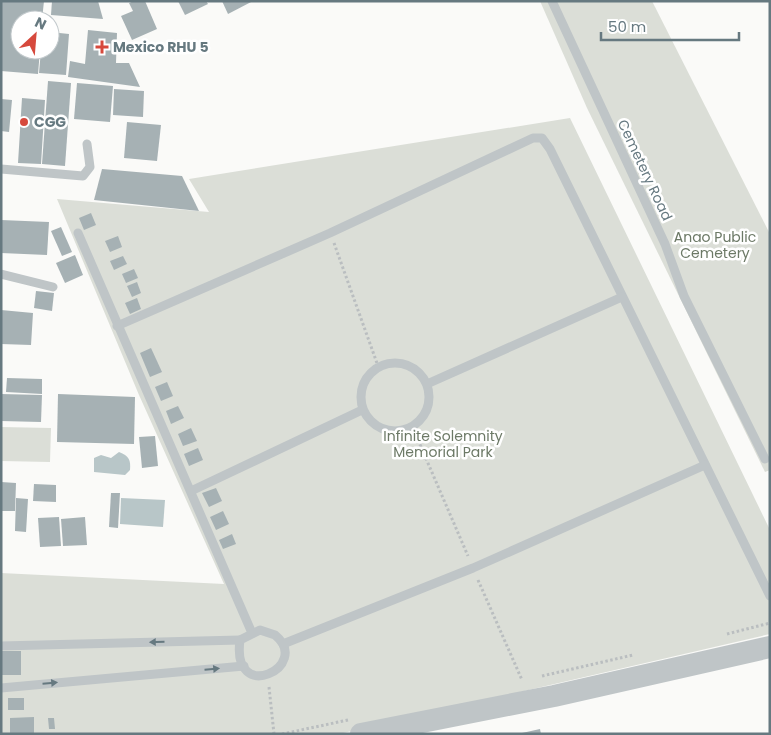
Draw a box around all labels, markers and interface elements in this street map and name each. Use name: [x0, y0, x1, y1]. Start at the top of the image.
north arrow: [10, 10, 60, 60]
scale bar: [601, 10, 738, 42]
text: N: [32, 12, 50, 35]
text: 50 m: [608, 16, 646, 37]
place label: Mexico RHU 5: [113, 37, 209, 57]
marker: Mexico RHU 5: [95, 40, 109, 54]
place label: CGG: [34, 112, 66, 132]
marker: CGG: [18, 116, 30, 128]
street label: Cemetery Road: [613, 116, 677, 224]
park label: Anao Public Cemetery: [674, 227, 756, 263]
park label: Infinite Solemnity Memorial Park: [383, 426, 503, 462]
one-way arrow: [148, 639, 164, 647]
one-way arrow: [204, 664, 220, 672]
one-way arrow: [42, 679, 58, 687]

